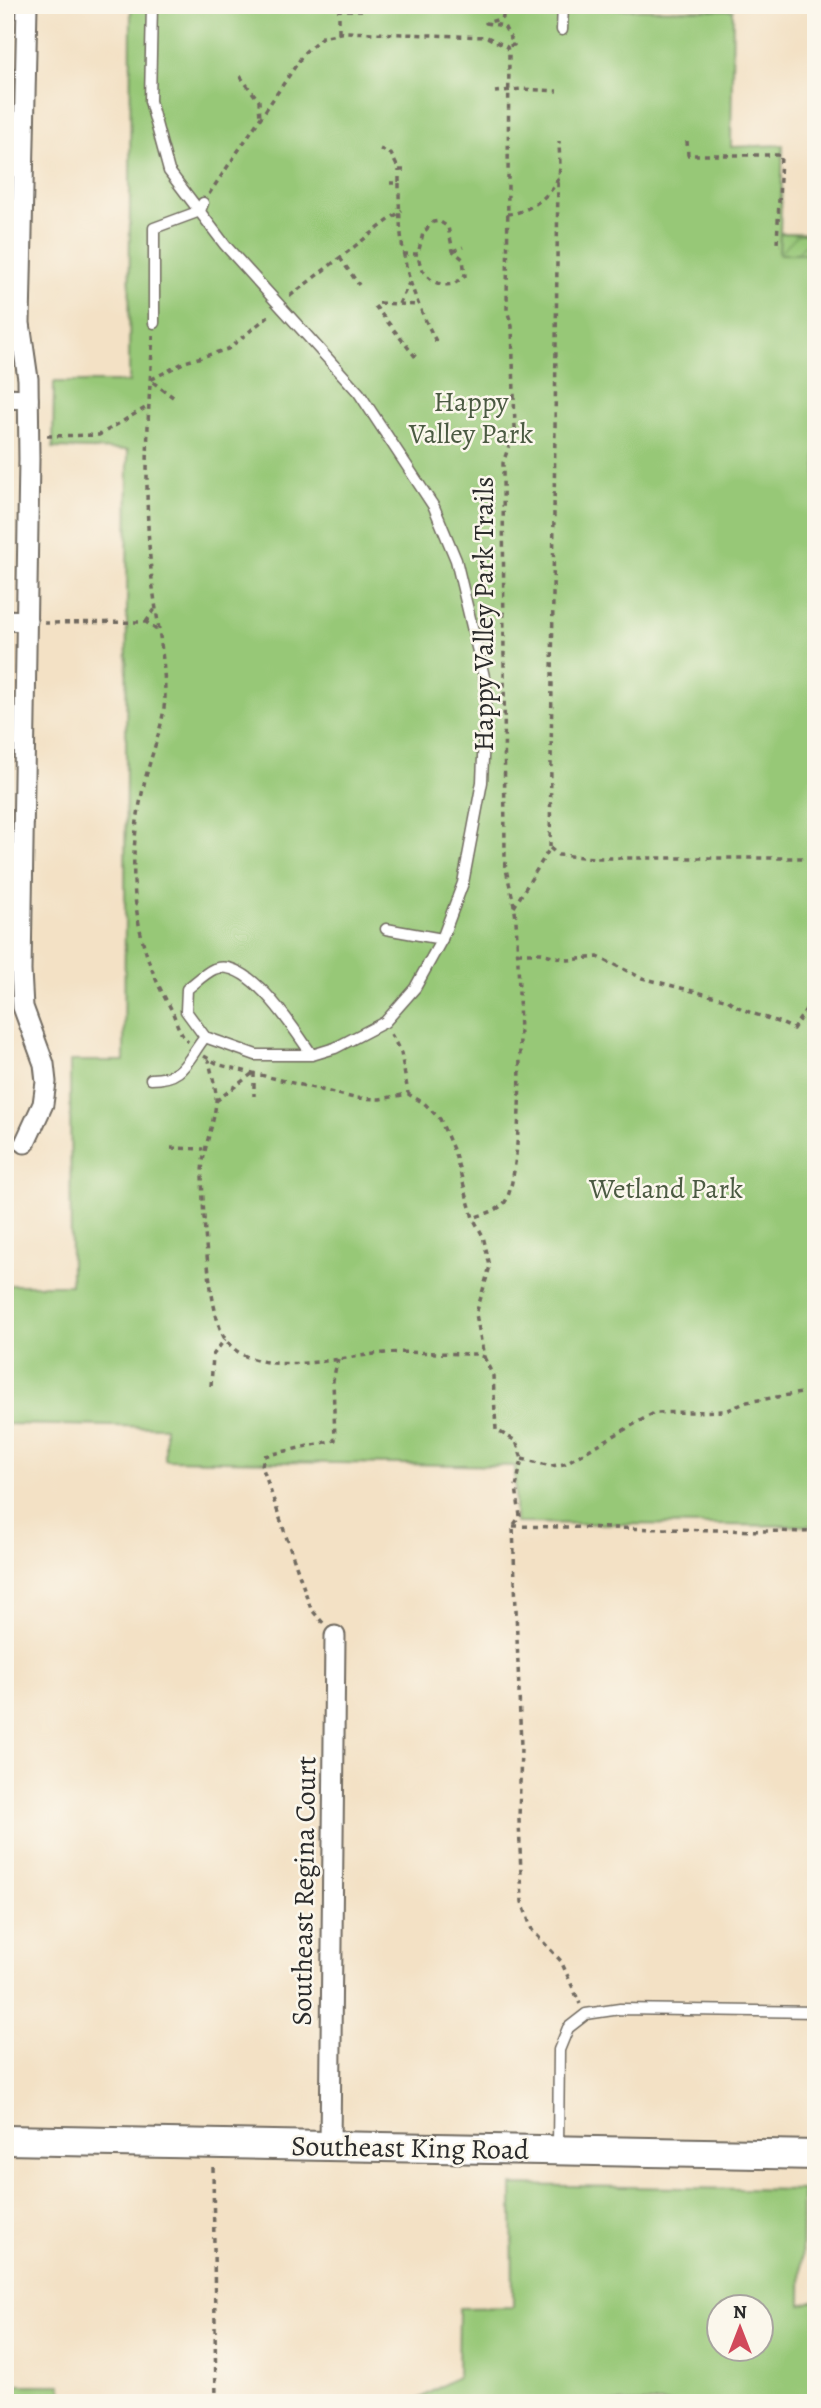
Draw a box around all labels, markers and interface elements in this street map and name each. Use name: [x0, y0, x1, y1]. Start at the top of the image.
park label: Happy Valley Park: [408, 383, 533, 453]
street label: Happy Valley Park Trails: [465, 477, 503, 751]
park label: Wetland Park: [588, 1170, 743, 1208]
street label: Southeast Regina Court: [283, 1756, 325, 2026]
street label: Southeast King Road: [291, 2127, 530, 2169]
north arrow: [706, 2292, 776, 2362]
text: N: [733, 2299, 747, 2325]

